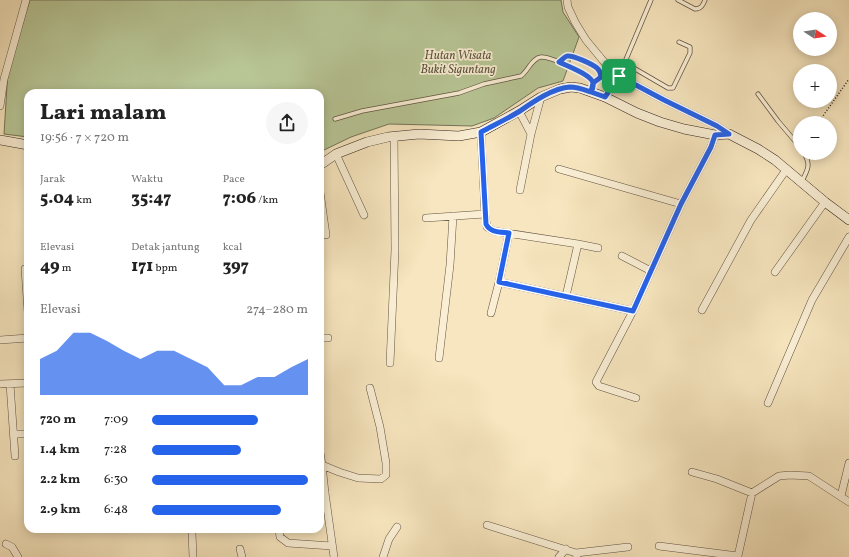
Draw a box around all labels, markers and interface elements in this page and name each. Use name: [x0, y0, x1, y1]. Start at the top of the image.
north arrow: [793, 12, 837, 56]
map controls: [793, 12, 837, 160]
park label: Hutan Wisata Bukit Siguntang: [420, 48, 496, 78]
pin: [602, 59, 636, 93]
button: +: [793, 64, 837, 108]
icon: arrive: [608, 65, 630, 87]
text: Lari malam: [40, 98, 167, 129]
button: share: [266, 102, 308, 144]
button: −: [793, 116, 837, 160]
text: 19:56 · 7 × 720 m: [40, 129, 129, 147]
text: Jarak: [40, 172, 65, 187]
text: Waktu: [131, 172, 163, 187]
text: Pace: [223, 172, 245, 187]
text: 5.04: [40, 187, 74, 210]
text: 35:47: [131, 187, 171, 210]
text: 7:06: [223, 187, 256, 210]
text: km: [74, 193, 92, 208]
text: /km: [256, 193, 278, 208]
text: Elevasi: [40, 240, 74, 255]
text: Detak jantung: [131, 240, 200, 255]
text: kcal: [223, 240, 242, 255]
text: 49: [40, 255, 60, 278]
text: 171: [131, 255, 153, 278]
text: 397: [223, 255, 249, 278]
text: m: [60, 261, 72, 276]
text: bpm: [153, 261, 178, 276]
text: Elevasi: [40, 301, 81, 319]
text: 274–280 m: [246, 301, 308, 319]
text: 720 m: [40, 411, 76, 429]
text: 7:09: [104, 411, 128, 429]
text: 1.4 km: [40, 441, 80, 459]
text: 7:28: [104, 441, 127, 459]
text: 2.2 km: [40, 471, 80, 489]
text: 6:30: [104, 471, 128, 489]
text: 2.9 km: [40, 501, 81, 519]
text: 6:48: [104, 501, 128, 519]

